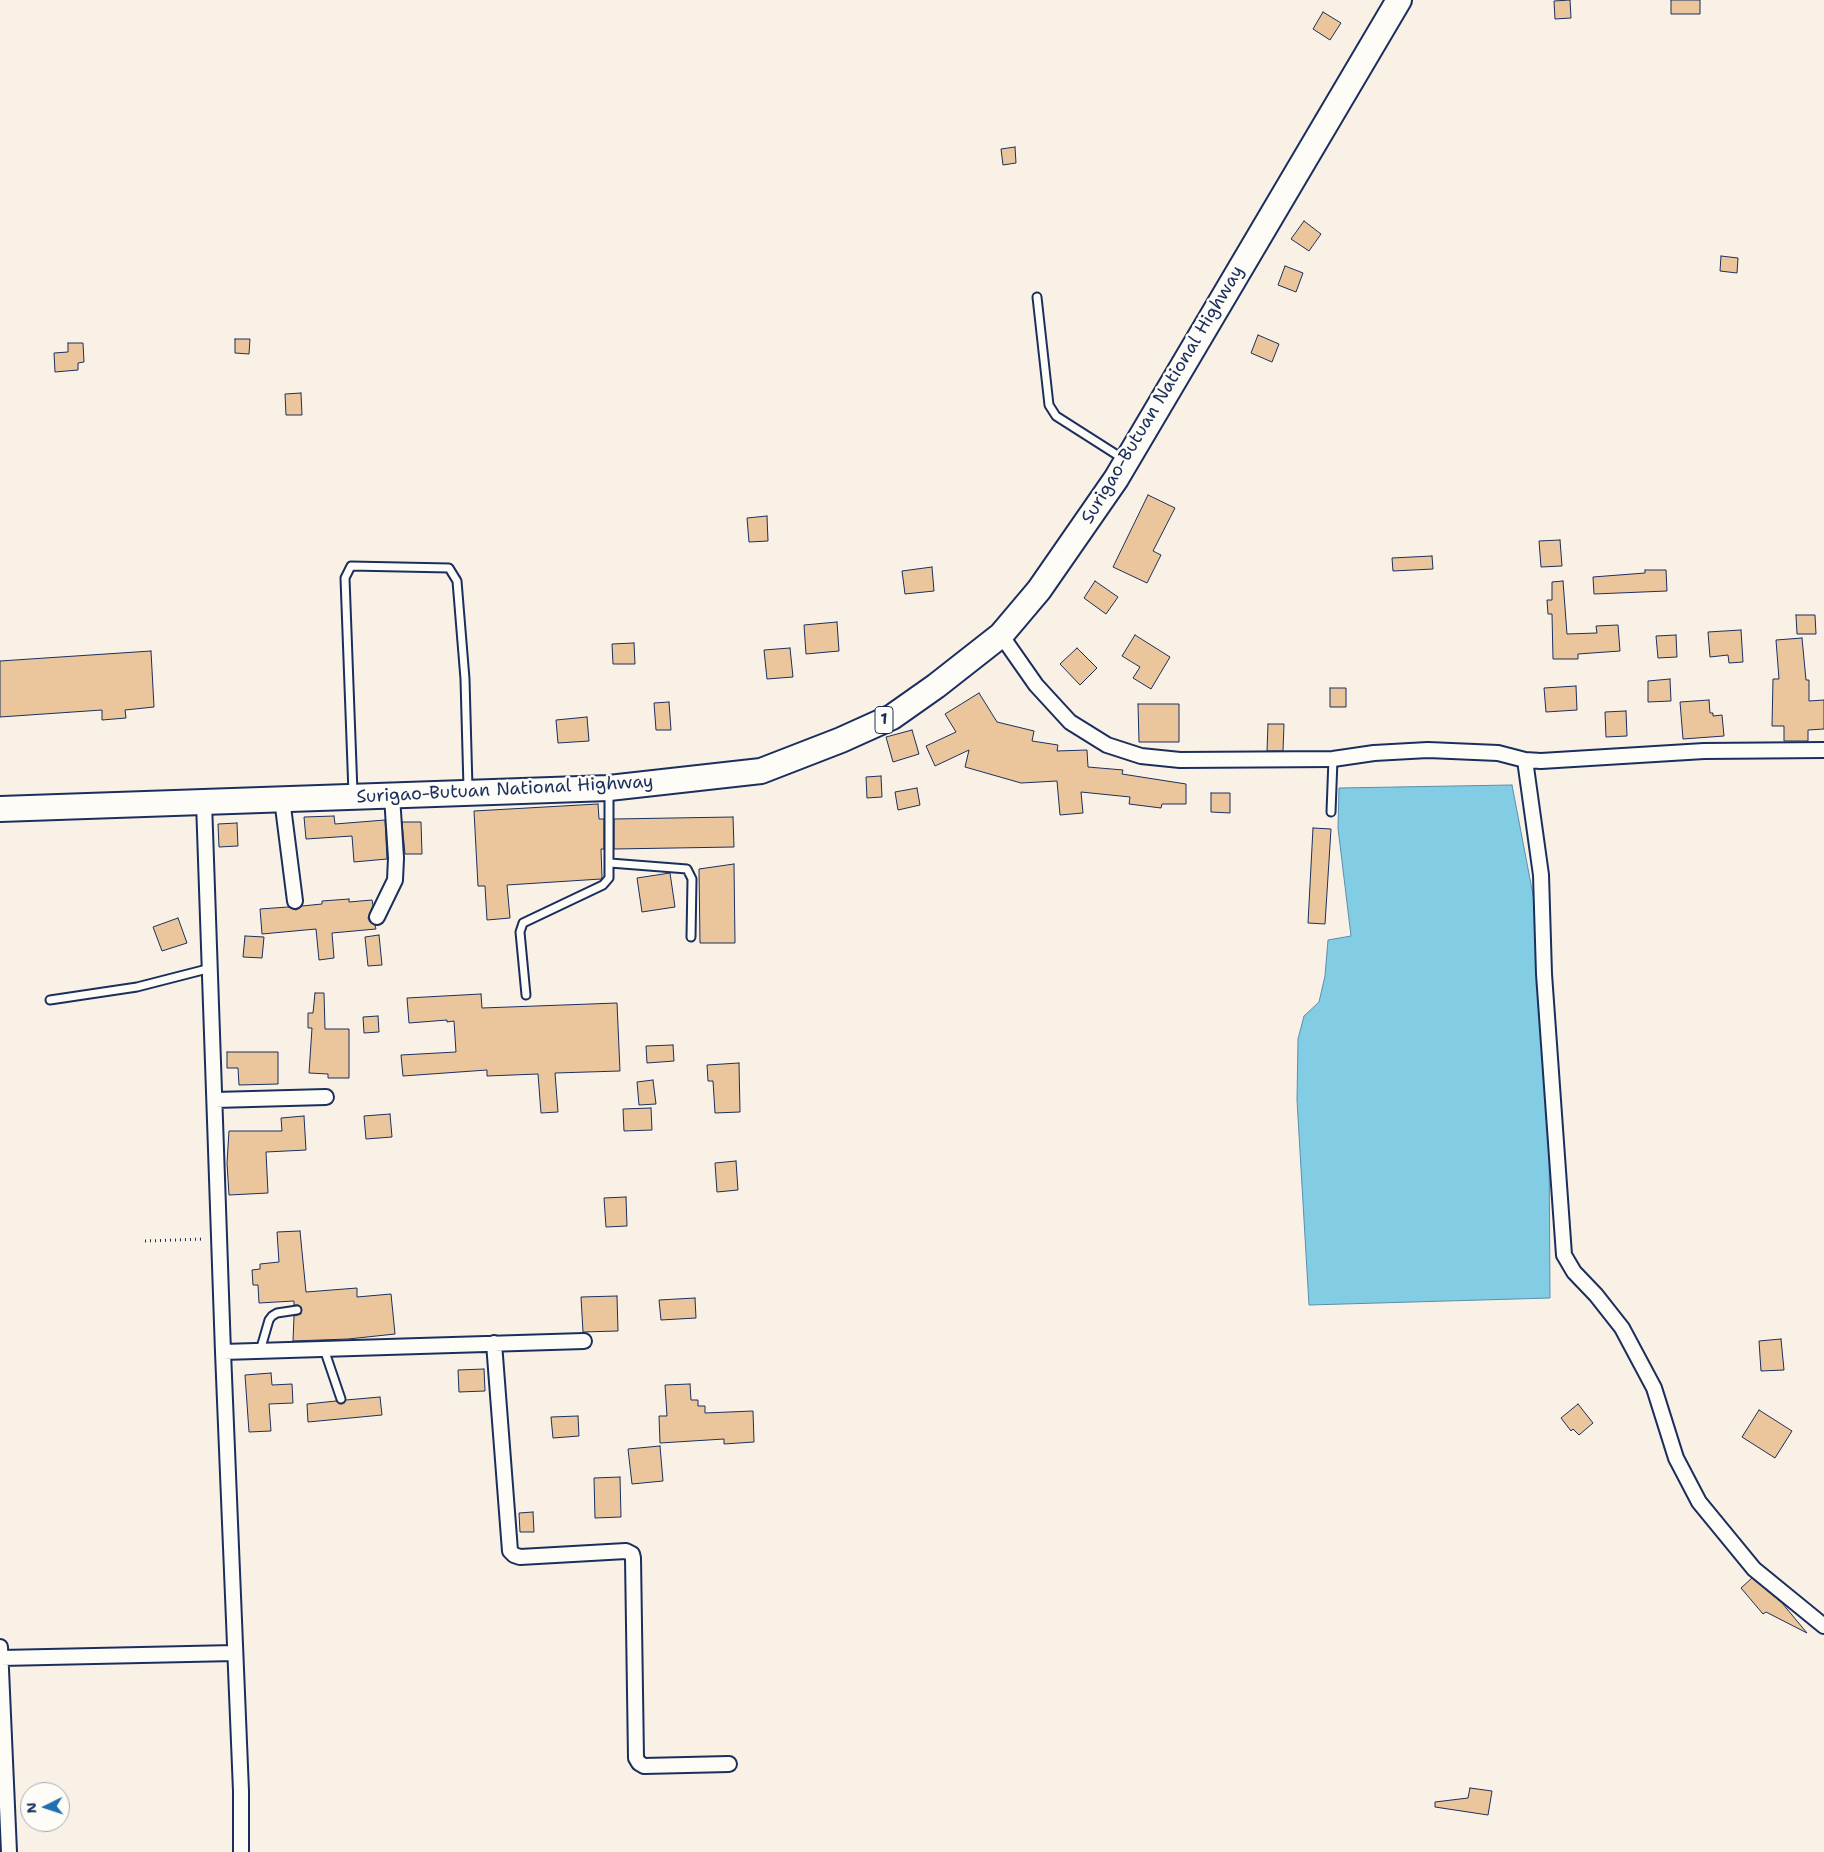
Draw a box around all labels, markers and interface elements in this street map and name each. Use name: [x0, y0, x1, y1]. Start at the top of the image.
street label: Surigao-Butuan National Highway: [1077, 262, 1249, 528]
road number: 1: [875, 706, 893, 734]
street label: Surigao-Butuan National Highway: [356, 771, 654, 809]
north arrow: [20, 1782, 70, 1832]
text: N: [22, 1802, 40, 1814]

